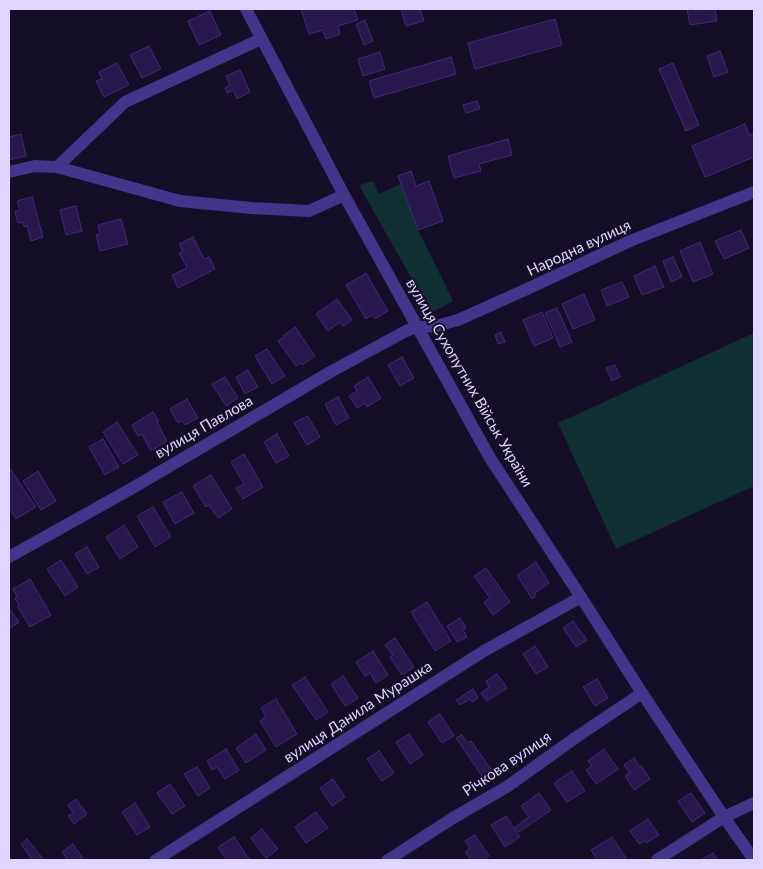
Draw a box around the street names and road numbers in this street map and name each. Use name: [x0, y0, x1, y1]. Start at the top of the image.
street label: Народна вулиця: [524, 216, 634, 280]
street label: вулиця Сухопутних Військ України: [402, 276, 536, 490]
street label: вулиця Павлова: [152, 392, 256, 462]
street label: вулиця Данила Мурашка: [280, 657, 436, 767]
street label: Річкова вулиця: [459, 728, 555, 800]

